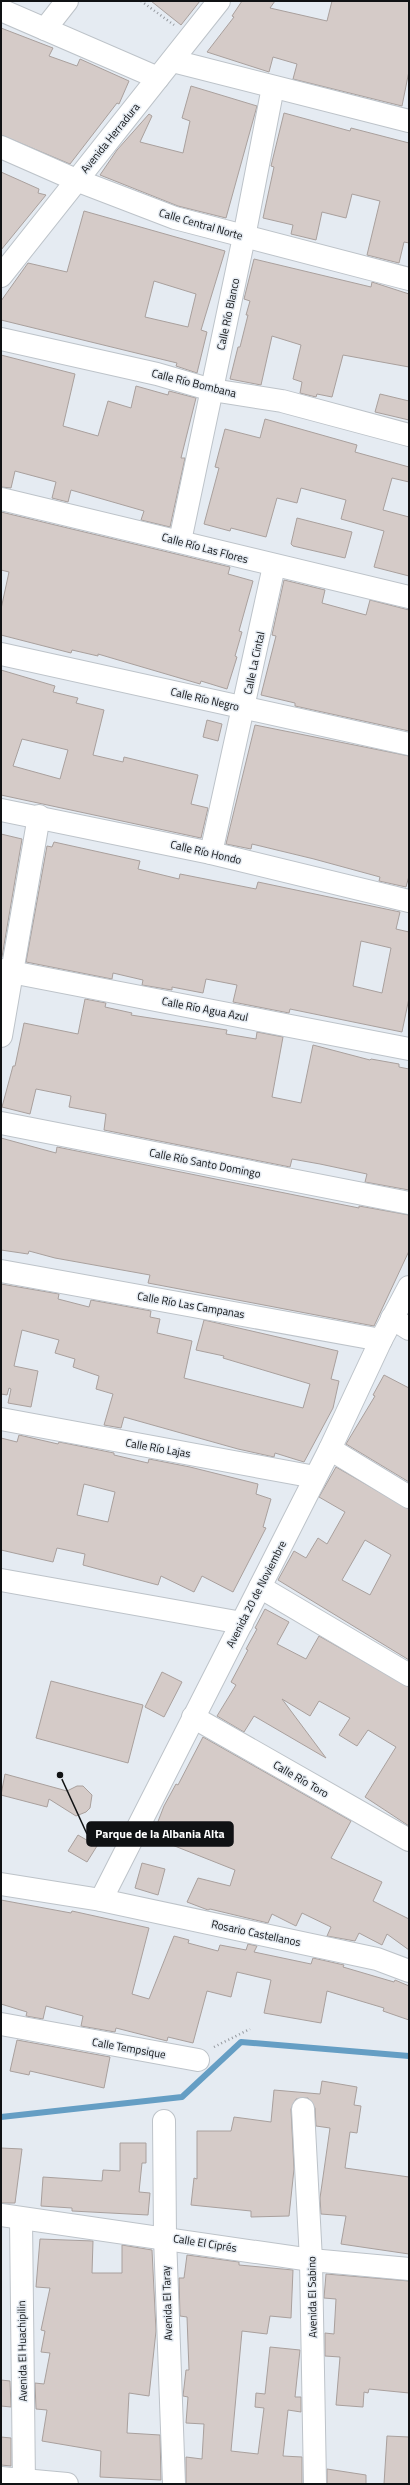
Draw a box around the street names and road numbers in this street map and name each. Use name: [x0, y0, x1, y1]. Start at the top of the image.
street label: Avenida Herradura: [77, 99, 144, 177]
street label: Calle Central Norte: [157, 204, 245, 244]
street label: Calle Río Blanco: [213, 276, 243, 351]
street label: Calle Río Bombana: [150, 365, 238, 401]
street label: Calle Río Las Flores: [160, 529, 250, 567]
street label: Calle La Cintal: [240, 630, 268, 696]
street label: Calle Río Negro: [169, 683, 241, 715]
street label: Calle Río Hondo: [169, 836, 243, 868]
street label: Calle Río Agua Azul: [160, 993, 250, 1025]
street label: Calle Río Santo Domingo: [148, 1144, 262, 1182]
street label: Calle Río Las Campanas: [136, 1288, 246, 1322]
street label: Calle Río Lajas: [124, 1434, 192, 1462]
street label: Avenida 20 de Noviembre: [222, 1537, 290, 1650]
street label: Calle Río Toro: [270, 1757, 332, 1802]
street label: Rosario Castellanos: [210, 1916, 302, 1950]
street label: Calle Tempsique: [91, 2034, 168, 2062]
street label: Calle El Ciprés: [172, 2230, 238, 2256]
street label: Avenida El Sabino: [303, 2256, 321, 2338]
street label: Avenida El Taray: [158, 2265, 176, 2341]
street label: Avenida El Huachipilin: [13, 2300, 31, 2402]

